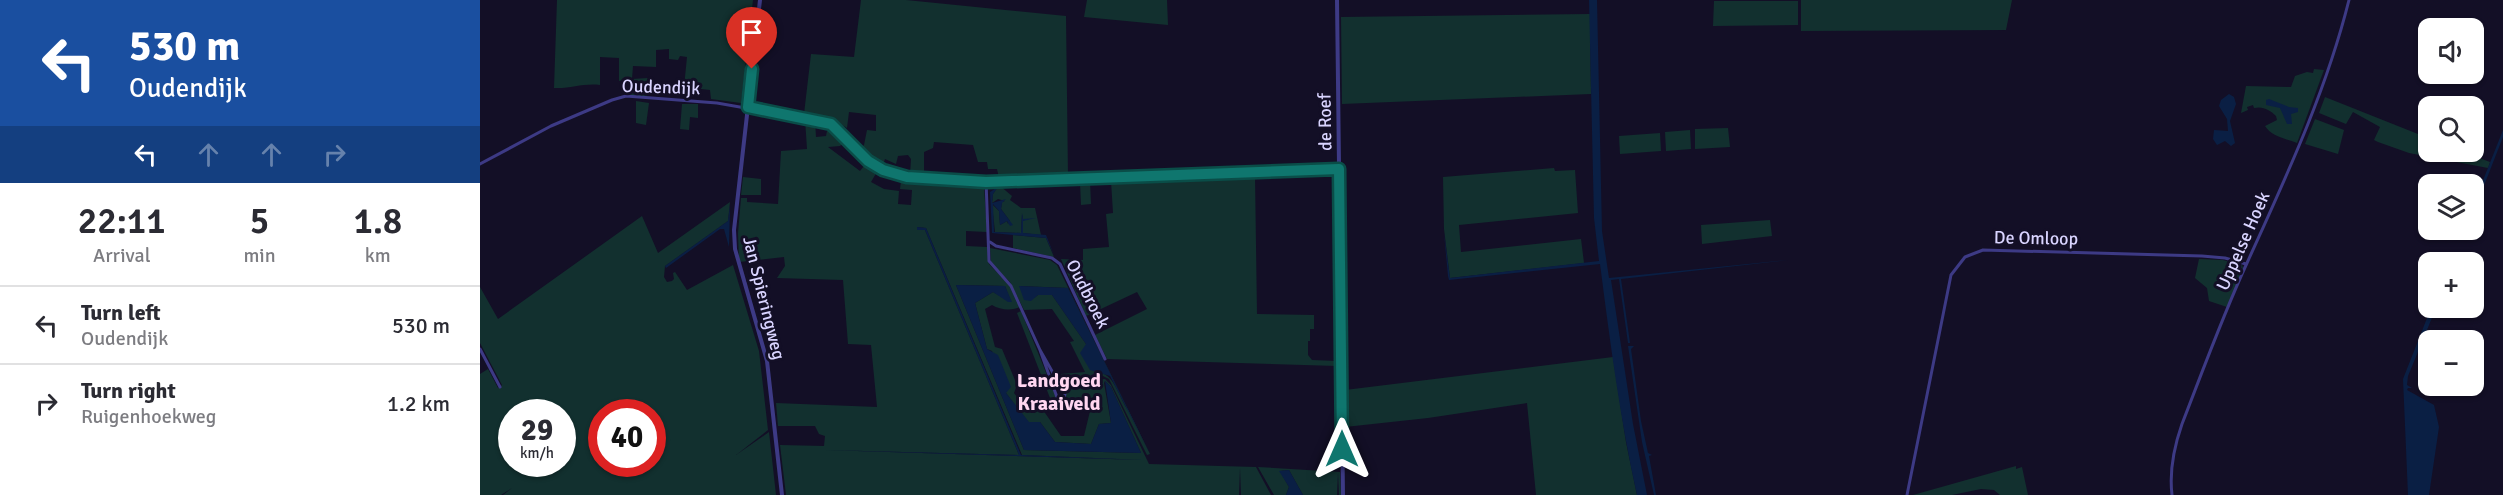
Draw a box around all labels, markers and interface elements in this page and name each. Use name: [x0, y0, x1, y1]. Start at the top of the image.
pin: [726, 7, 777, 69]
icon: arrive: [735, 16, 768, 49]
map controls: [2418, 18, 2484, 396]
button: sound: [2418, 18, 2484, 84]
text: 530 m: [129, 21, 240, 72]
icon: left: [30, 24, 108, 102]
text: Oudendijk: [129, 72, 247, 105]
street label: Oudendijk: [621, 75, 701, 99]
street label: de Roef: [1313, 92, 1336, 151]
button: search: [2418, 96, 2484, 162]
icon: left: [129, 138, 162, 171]
icon: ahead: [192, 138, 225, 171]
icon: ahead: [255, 138, 288, 171]
icon: right: [318, 138, 351, 171]
button: layers: [2418, 174, 2484, 240]
street label: Uppelse Hoek: [2211, 188, 2275, 294]
text: 22:11: [78, 199, 166, 244]
text: 5: [250, 199, 269, 244]
text: 1.8: [353, 199, 402, 244]
street label: De Omloop: [1994, 226, 2078, 250]
street label: Jan Spieringweg: [738, 234, 790, 362]
text: Arrival: [93, 243, 151, 268]
text: min: [243, 243, 276, 268]
text: km: [365, 243, 391, 268]
button: +: [2418, 252, 2484, 318]
street label: Oudbroek: [1061, 256, 1115, 332]
text: Turn left: [81, 299, 161, 326]
icon: left: [30, 309, 63, 342]
text: 530 m: [392, 312, 450, 339]
text: Oudendijk: [81, 326, 168, 351]
button: −: [2418, 330, 2484, 396]
district label: Landgoed Kraaiveld: [1017, 368, 1101, 416]
text: Turn right: [81, 377, 176, 404]
icon: right: [30, 387, 63, 420]
text: 1.2 km: [387, 390, 450, 417]
speed limit sign: 40: [588, 399, 666, 477]
text: Ruigenhoekweg: [81, 404, 216, 429]
text: 29: [521, 412, 553, 449]
position arrow: [1310, 417, 1374, 481]
text: km/h: [520, 444, 554, 462]

